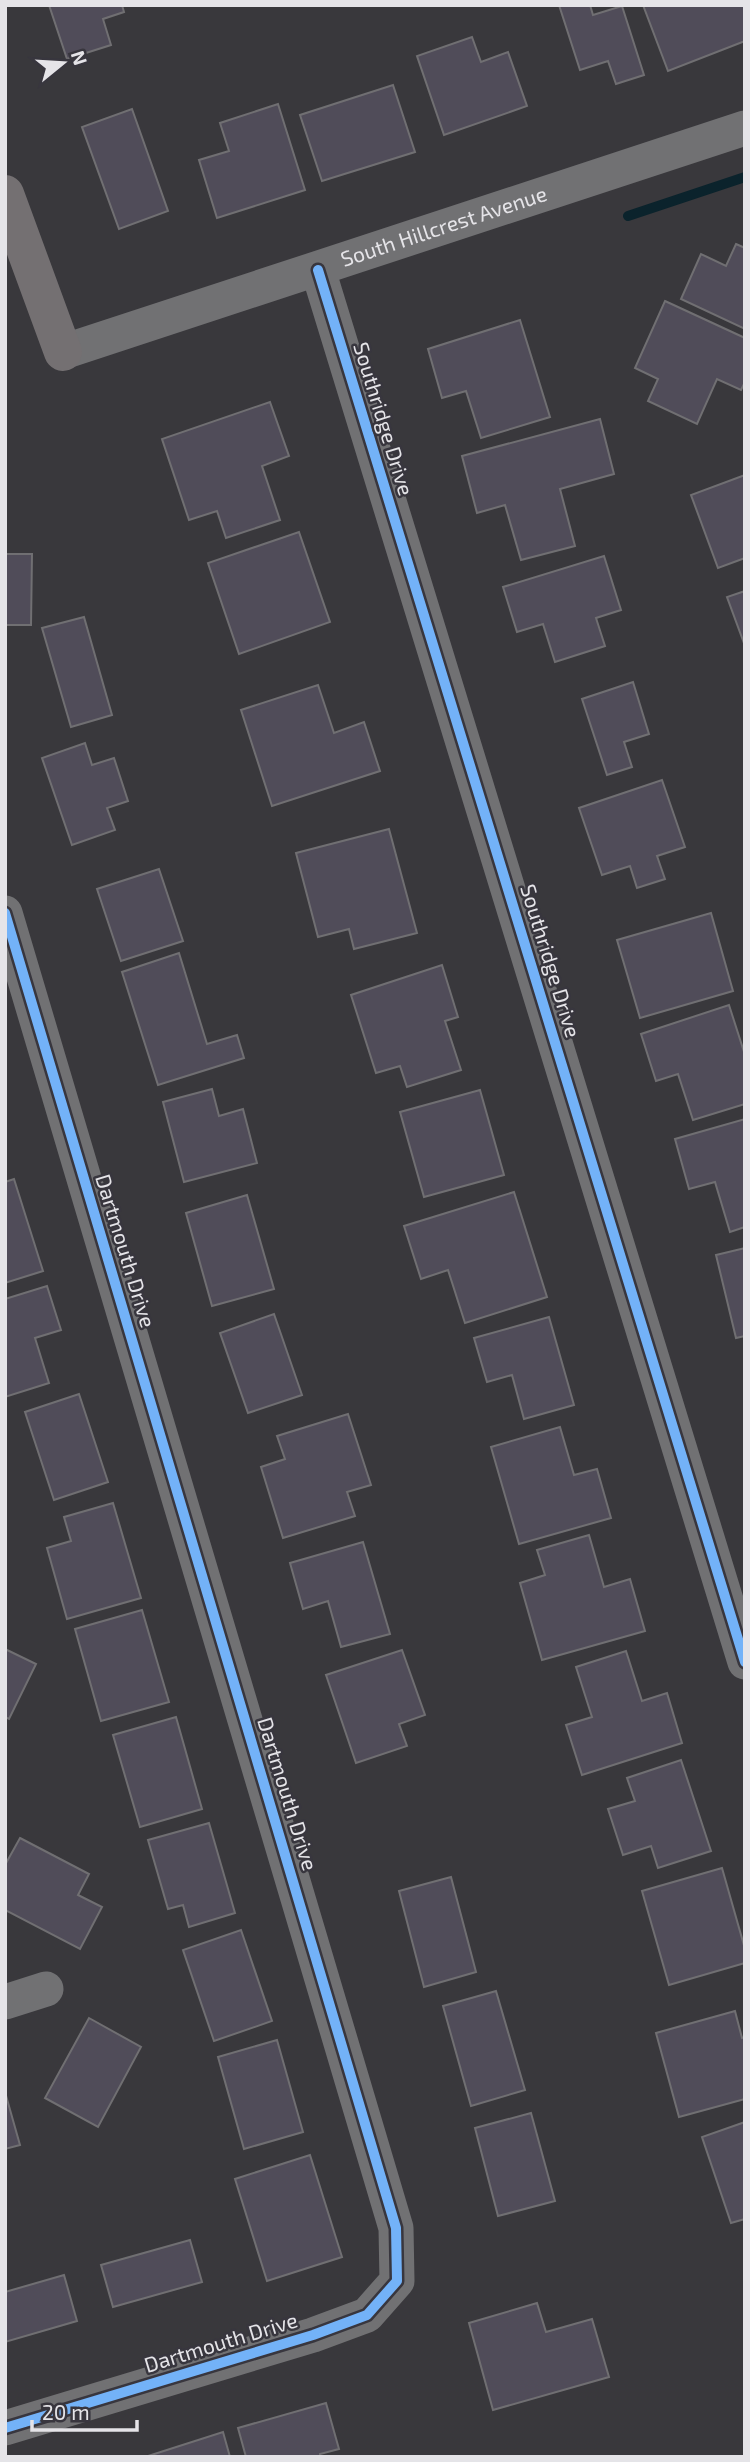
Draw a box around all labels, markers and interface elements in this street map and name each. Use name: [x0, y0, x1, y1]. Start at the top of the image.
north arrow: [28, 28, 98, 98]
text: N: [67, 48, 93, 68]
street label: South Hillcrest Avenue: [337, 180, 550, 271]
street label: Southridge Drive: [349, 339, 420, 498]
street label: Southridge Drive: [516, 881, 587, 1040]
street label: Dartmouth Drive: [91, 1171, 162, 1330]
street label: Dartmouth Drive: [253, 1714, 324, 1873]
street label: Dartmouth Drive: [141, 2306, 300, 2377]
scale bar: [32, 2388, 136, 2432]
text: 20 m: [42, 2399, 90, 2424]

